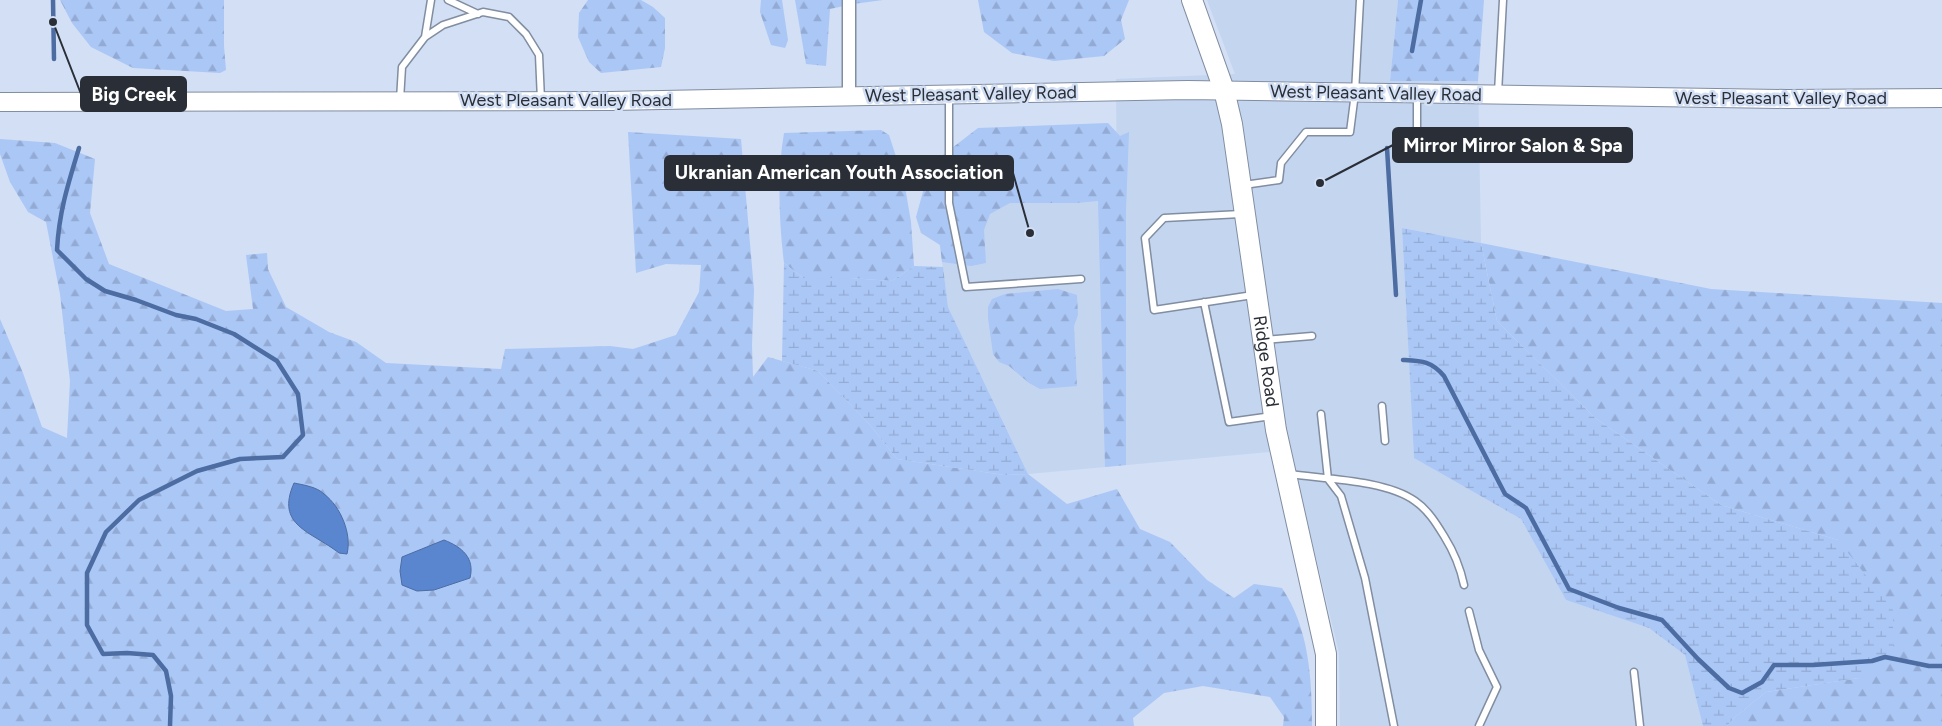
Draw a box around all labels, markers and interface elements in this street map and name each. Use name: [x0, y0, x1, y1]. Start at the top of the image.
callout: Big Creek: [81, 77, 186, 111]
street label: West Pleasant Valley Road: [1270, 80, 1482, 106]
street label: West Pleasant Valley Road: [865, 81, 1077, 107]
text: Big Creek: [92, 83, 177, 106]
street label: West Pleasant Valley Road: [1675, 87, 1887, 109]
street label: West Pleasant Valley Road: [460, 89, 672, 111]
callout: Mirror Mirror Salon & Spa: [1393, 128, 1632, 162]
text: Mirror Mirror Salon & Spa: [1403, 134, 1623, 157]
callout: Ukranian American Youth Association: [665, 156, 1013, 190]
text: Ukranian American Youth Association: [675, 161, 1003, 184]
street label: Ridge Road: [1249, 314, 1284, 408]

